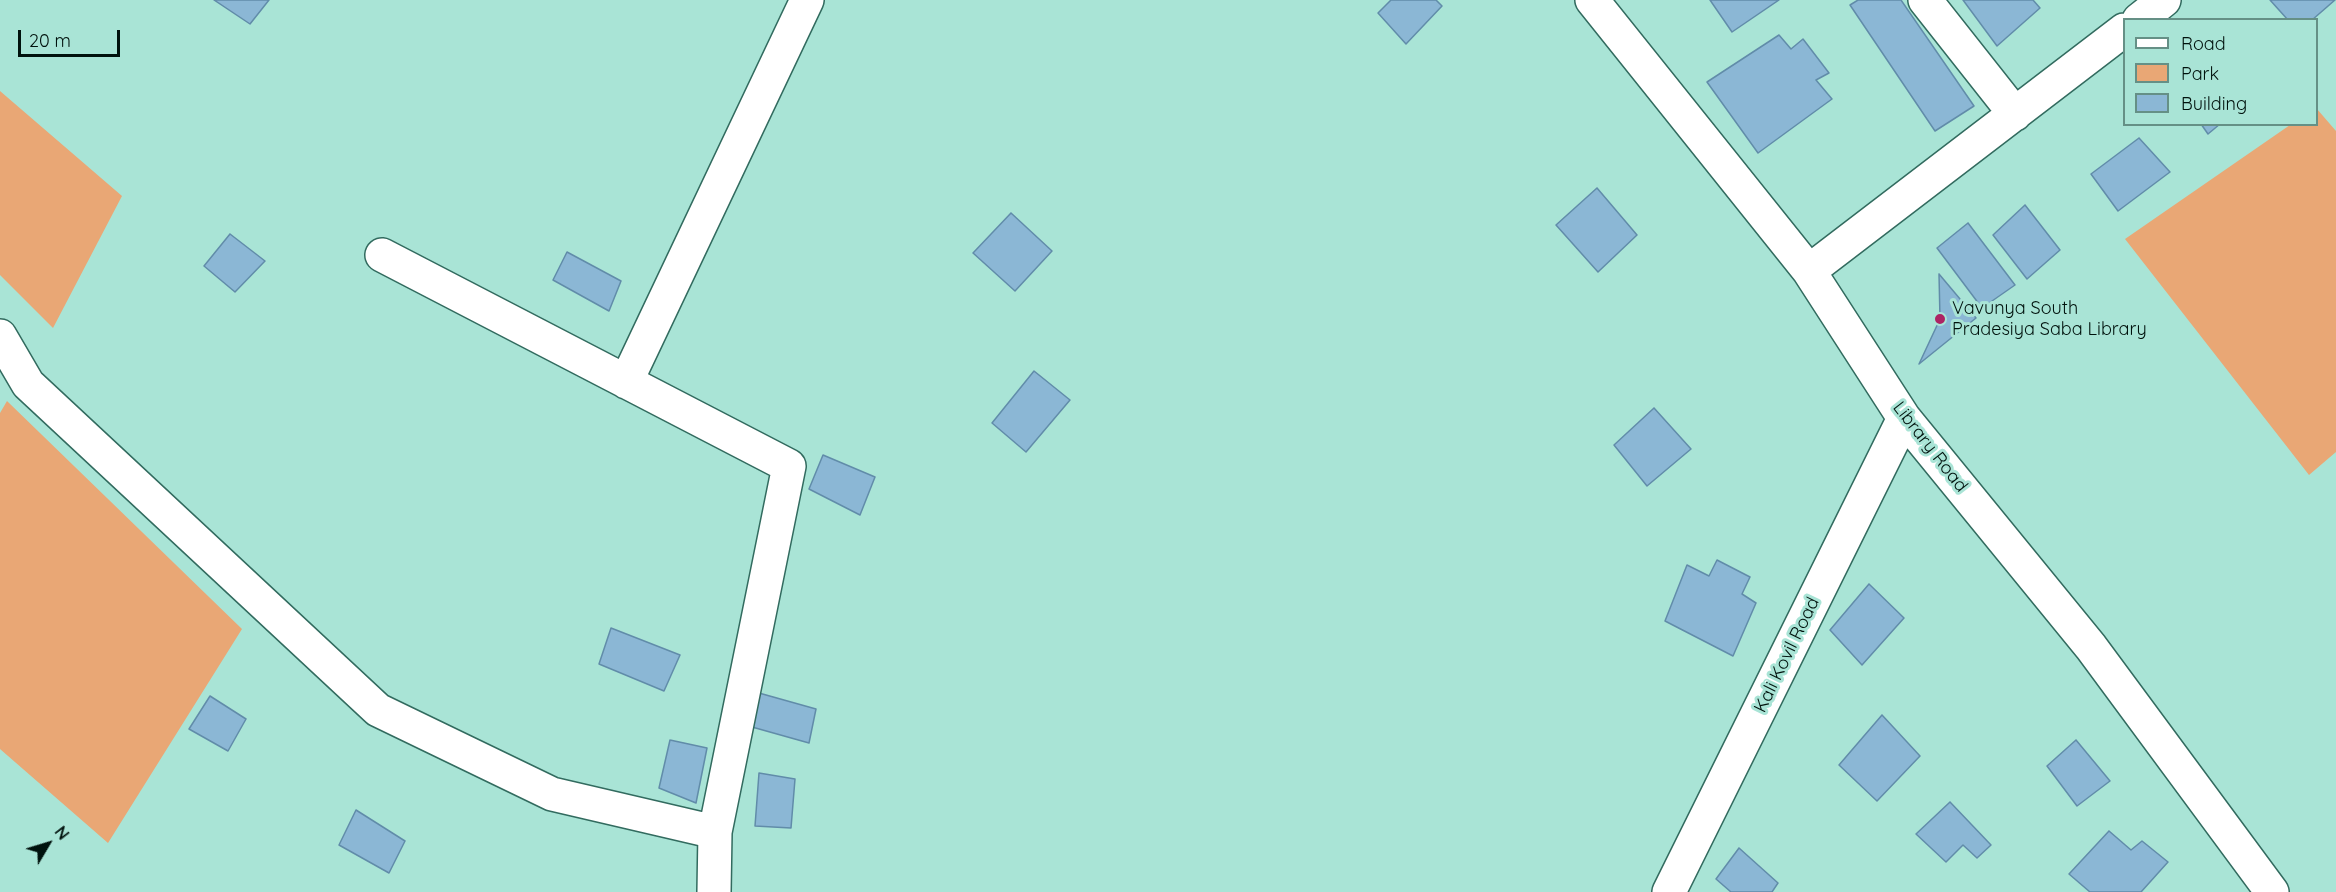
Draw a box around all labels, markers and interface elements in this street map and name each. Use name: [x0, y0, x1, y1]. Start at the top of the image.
scale bar: [21, 18, 123, 56]
legend: [2123, 18, 2318, 126]
text: 20 m: [29, 29, 71, 52]
text: Road: [2181, 32, 2226, 55]
text: Park: [2181, 62, 2219, 85]
text: Building: [2181, 92, 2247, 115]
place label: Vavunya South Pradesiya Saba Library: [1952, 298, 2147, 340]
marker: Vavunya South Pradesiya Saba Library: [1933, 312, 1947, 326]
street label: Library Road: [1888, 398, 1972, 496]
street label: Kali Kovil Road: [1750, 594, 1824, 716]
north arrow: [18, 814, 78, 874]
text: N: [51, 822, 74, 844]

